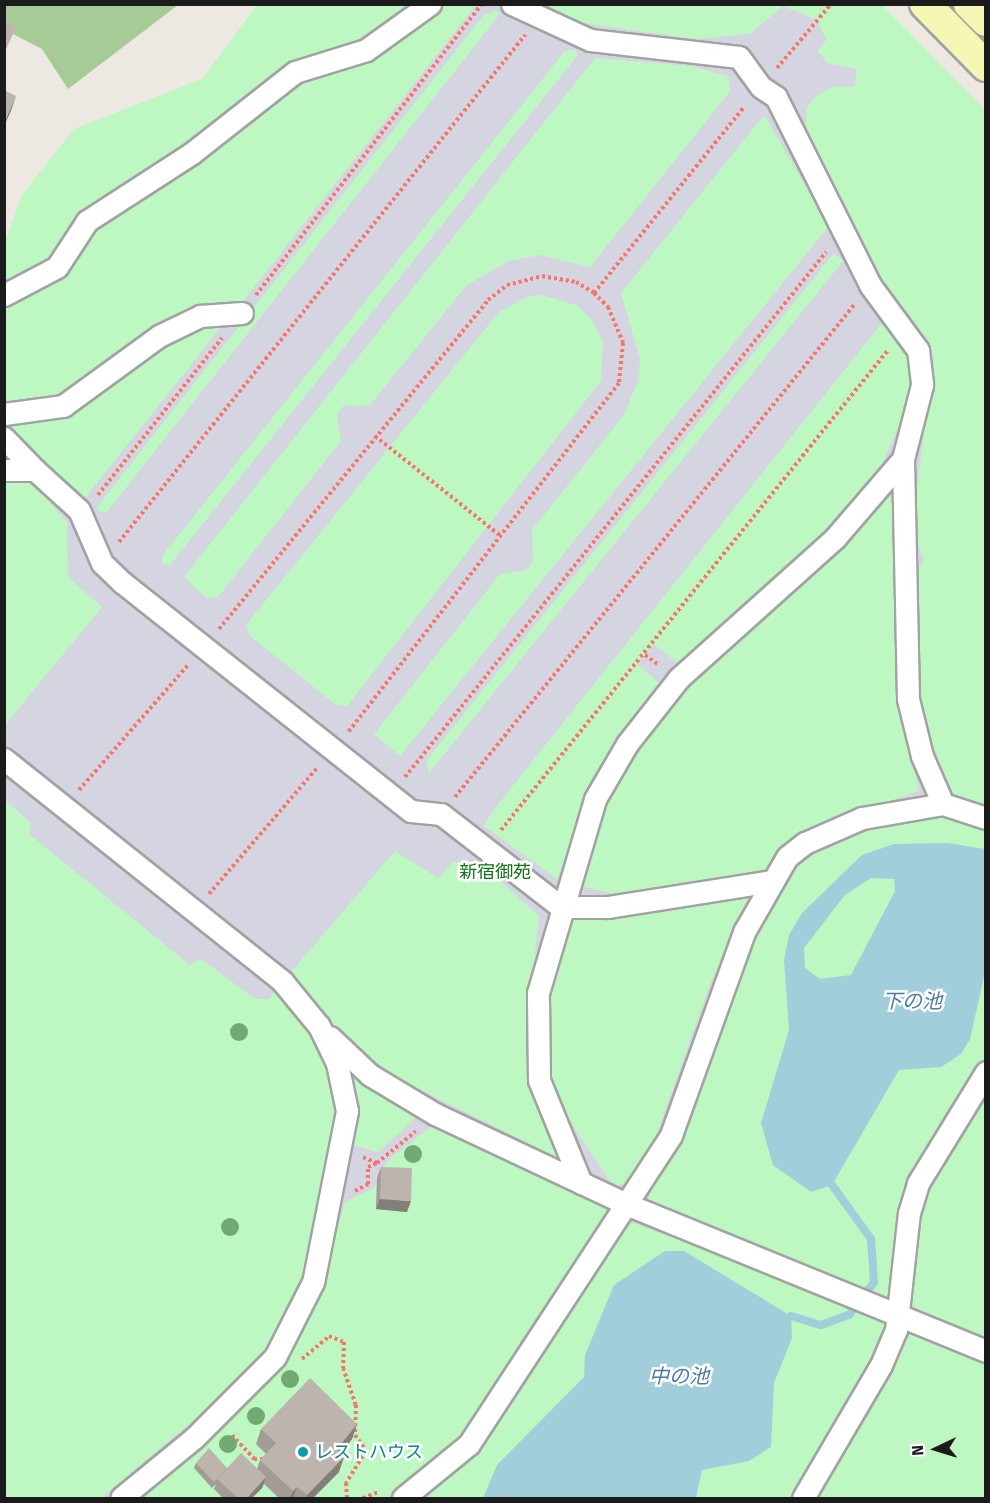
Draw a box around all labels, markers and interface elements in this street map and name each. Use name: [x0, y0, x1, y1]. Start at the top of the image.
park label: 新宿御苑: [459, 861, 531, 883]
water label: 下の池: [882, 989, 942, 1013]
water label: 中の池: [649, 1364, 709, 1388]
north arrow: [906, 1419, 966, 1479]
place label: レストハウス: [315, 1441, 423, 1463]
text: N: [908, 1444, 927, 1456]
marker: レストハウス: [296, 1445, 310, 1459]

